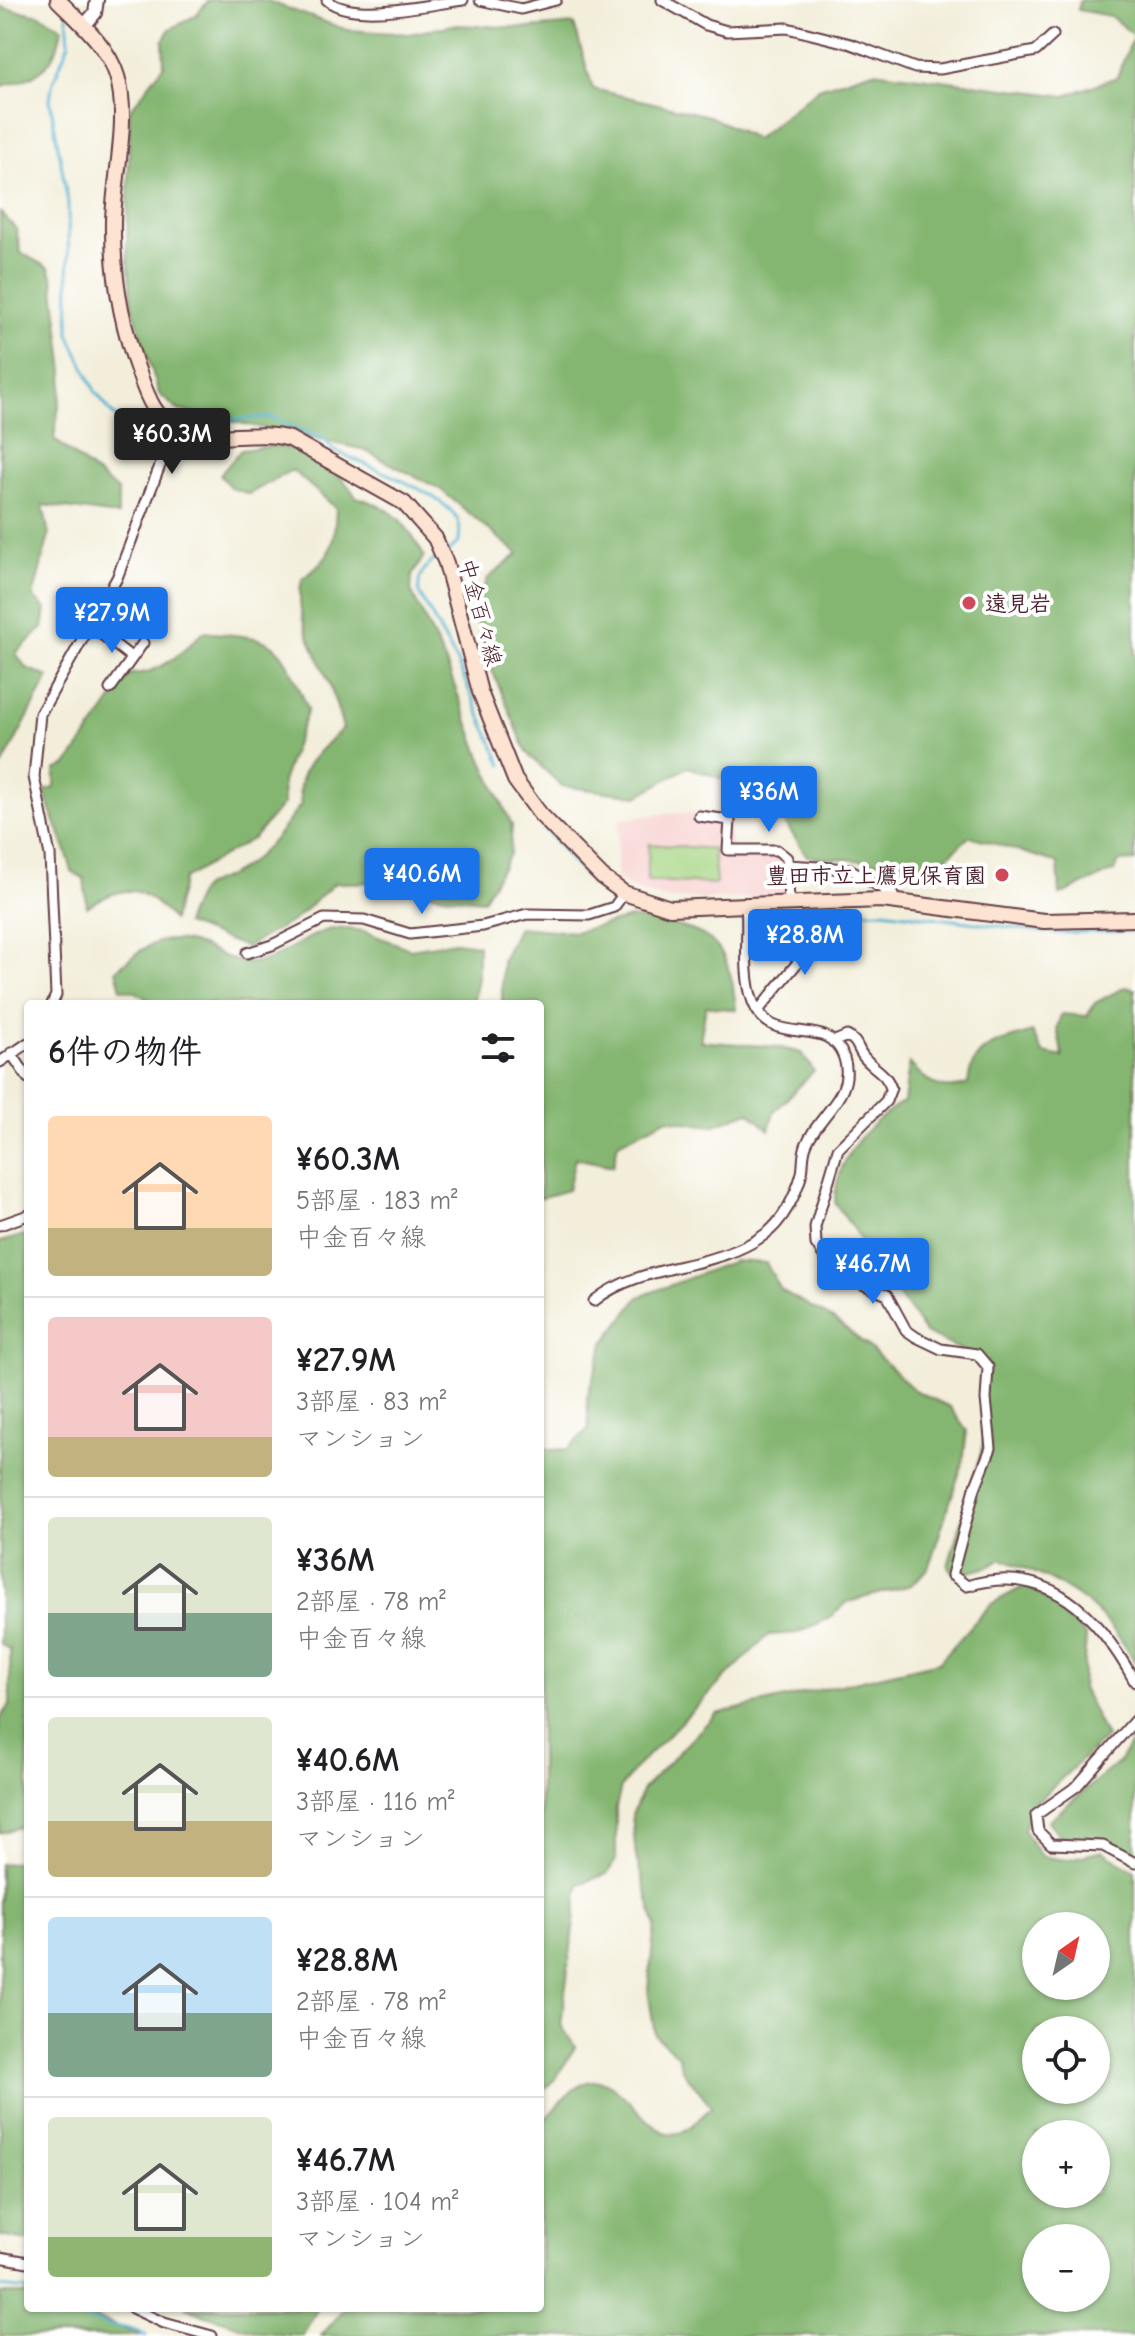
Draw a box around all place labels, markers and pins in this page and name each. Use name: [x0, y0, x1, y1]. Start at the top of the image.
pin: ¥60.3M: [107, 408, 237, 476]
pin: ¥27.9M: [47, 587, 177, 655]
place label: 遠見岩: [985, 591, 1051, 617]
marker: 遠見岩: [960, 594, 978, 612]
pin: ¥36M: [722, 766, 816, 834]
pin: ¥40.6M: [357, 848, 487, 916]
place label: 豊田市立上鷹見保育園: [766, 863, 986, 889]
marker: 豊田市立上鷹見保育園: [993, 866, 1011, 884]
pin: ¥28.8M: [740, 909, 870, 977]
pin: ¥46.7M: [808, 1238, 938, 1306]

